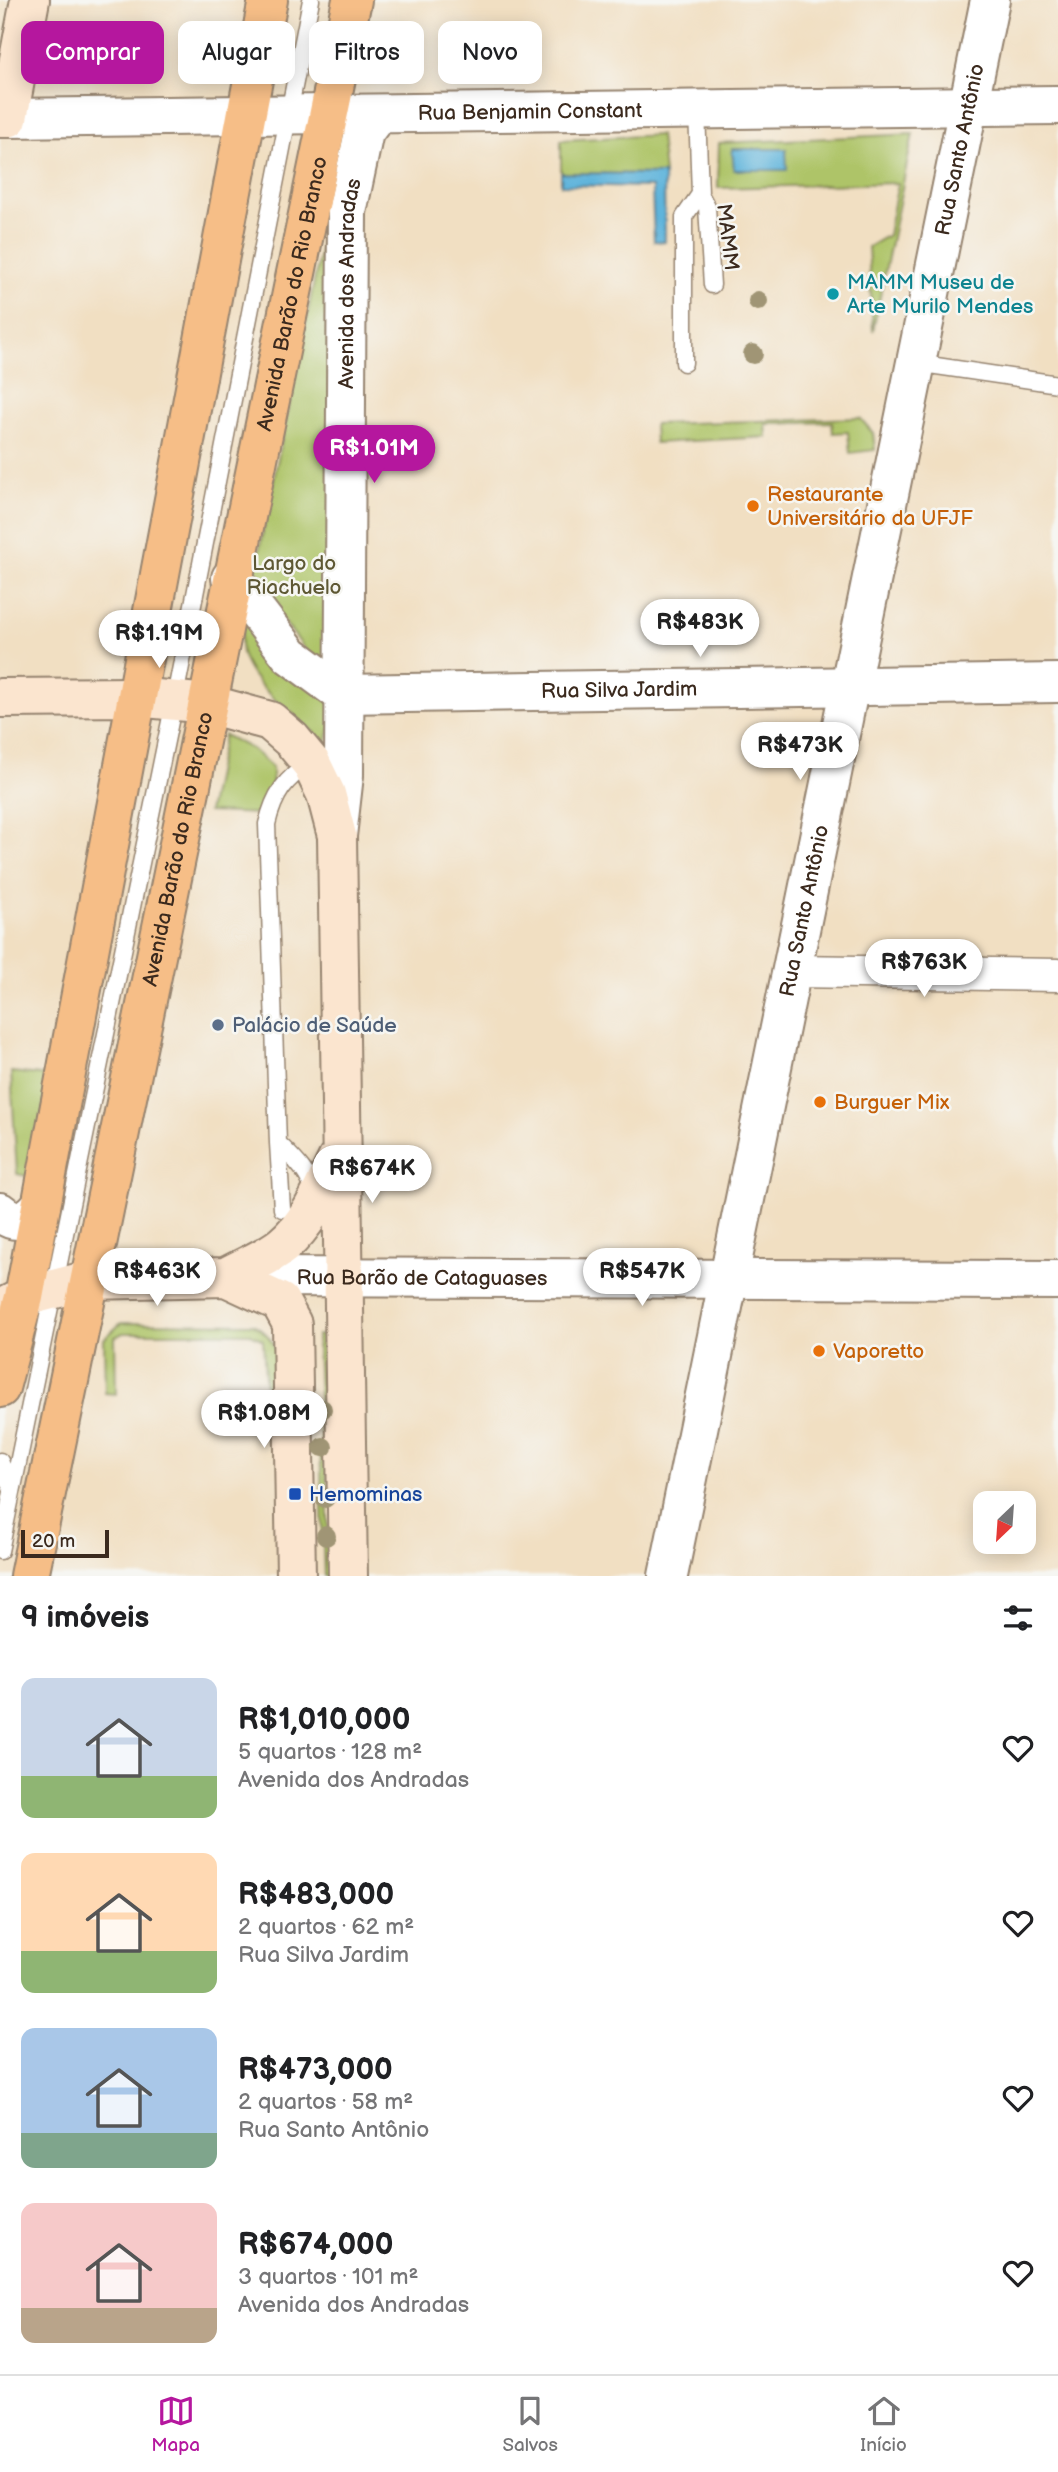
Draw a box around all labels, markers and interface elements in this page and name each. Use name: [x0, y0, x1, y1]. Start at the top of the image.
chip: Comprar: [21, 21, 164, 84]
chip: Alugar: [178, 21, 295, 84]
chip: Filtros: [309, 21, 424, 84]
chip: Novo: [438, 21, 542, 84]
street label: Rua Santo Antônio: [930, 61, 990, 238]
street label: Rua Benjamin Constant: [417, 98, 643, 126]
street label: Avenida Barão do Rio Branco: [252, 154, 333, 433]
street label: Avenida dos Andradas: [334, 176, 367, 389]
street label: MAMM: [711, 202, 744, 272]
place label: MAMM Museu de Arte Murilo Mendes: [847, 270, 1033, 319]
marker: MAMM Museu de Arte Murilo Mendes: [825, 286, 841, 302]
pin: R$1.01M: [309, 426, 439, 485]
text: R$1.01M: [329, 434, 419, 462]
place label: Restaurante Universitário da UFJF: [767, 482, 973, 531]
marker: Restaurante Universitário da UFJF: [745, 498, 761, 514]
park label: Largo do Riachuelo: [246, 551, 342, 600]
pin: R$483K: [643, 600, 757, 659]
text: R$483K: [656, 608, 744, 636]
pin: R$1.19M: [94, 610, 224, 670]
text: R$1.19M: [115, 619, 203, 647]
street label: Rua Silva Jardim: [541, 677, 698, 704]
street label: Avenida Barão do Rio Branco: [138, 710, 218, 989]
pin: R$473K: [743, 722, 857, 782]
text: R$473K: [757, 731, 843, 759]
street label: Rua Santo Antônio: [775, 823, 834, 999]
pin: R$763K: [867, 940, 981, 999]
text: R$763K: [881, 948, 967, 976]
place label: Palácio de Saúde: [232, 1013, 397, 1038]
marker: Palácio de Saúde: [210, 1017, 226, 1033]
place label: Burguer Mix: [834, 1090, 950, 1115]
marker: Burguer Mix: [812, 1094, 828, 1110]
pin: R$674K: [315, 1146, 429, 1205]
text: R$674K: [329, 1154, 415, 1182]
pin: R$463K: [100, 1248, 214, 1308]
pin: R$547K: [585, 1248, 699, 1308]
text: R$463K: [113, 1257, 201, 1285]
text: R$547K: [599, 1257, 685, 1285]
street label: Rua Barão de Cataguases: [296, 1265, 548, 1291]
place label: Vaporetto: [833, 1339, 924, 1364]
marker: Vaporetto: [811, 1343, 827, 1359]
pin: R$1.08M: [199, 1390, 329, 1450]
text: R$1.08M: [217, 1399, 311, 1427]
place label: Hemominas: [309, 1482, 423, 1507]
marker: Hemominas: [287, 1486, 303, 1502]
north arrow: [973, 1491, 1036, 1554]
map controls: [973, 1491, 1036, 1554]
scale bar: [21, 1527, 108, 1559]
text: 20 m: [32, 1530, 75, 1553]
icon: filters: [999, 1599, 1037, 1637]
text: 9 imóveis: [21, 1600, 149, 1636]
text: R$1,010,000: [238, 1702, 410, 1738]
icon: home: [77, 1706, 161, 1790]
icon: heart: [999, 1729, 1037, 1767]
text: 5 quartos · 128 m²: [238, 1738, 422, 1766]
text: Avenida dos Andradas: [238, 1766, 469, 1794]
text: R$483,000: [238, 1877, 394, 1913]
icon: home: [77, 1881, 161, 1965]
icon: heart: [999, 1904, 1037, 1942]
text: 2 quartos · 62 m²: [238, 1913, 414, 1941]
text: Rua Silva Jardim: [238, 1941, 409, 1969]
text: R$473,000: [238, 2052, 393, 2088]
icon: home: [77, 2056, 161, 2140]
icon: heart: [999, 2079, 1037, 2117]
text: 2 quartos · 58 m²: [238, 2088, 413, 2116]
text: Rua Santo Antônio: [238, 2116, 429, 2144]
text: R$674,000: [238, 2227, 393, 2263]
icon: home: [77, 2231, 161, 2315]
icon: heart: [999, 2254, 1037, 2292]
text: 3 quartos · 101 m²: [238, 2263, 418, 2291]
text: Avenida dos Andradas: [238, 2291, 469, 2319]
tab: Mapa: [151, 2392, 200, 2457]
tab: Salvos: [502, 2392, 558, 2457]
tab: Início: [860, 2392, 907, 2457]

